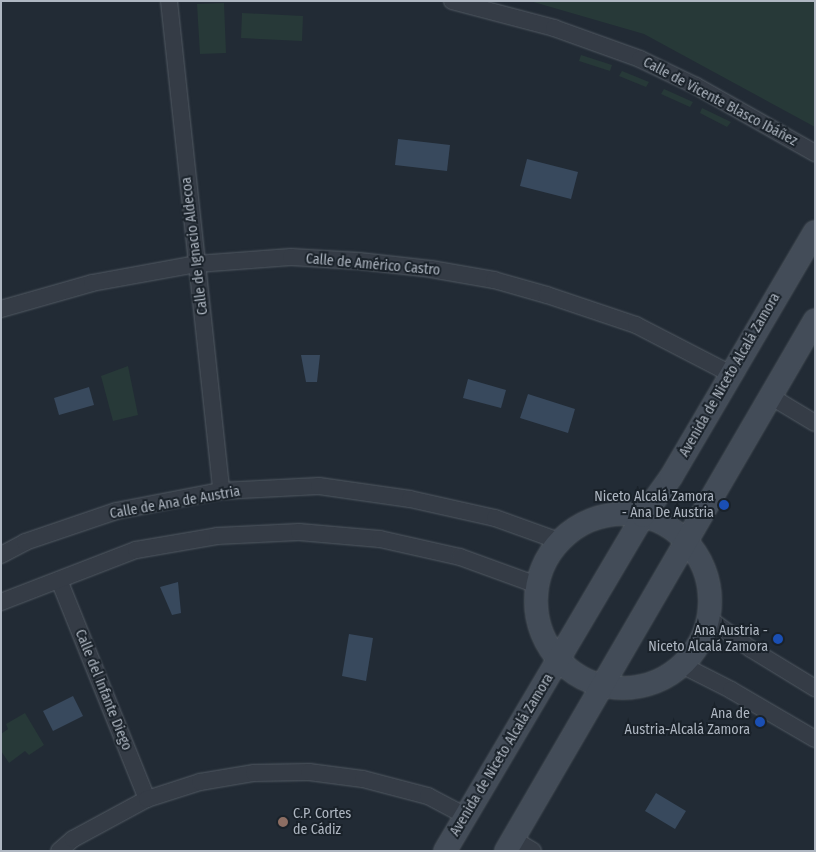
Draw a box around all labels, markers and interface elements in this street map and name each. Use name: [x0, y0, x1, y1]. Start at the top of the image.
street label: Calle de Vicente Blasco Ibáñez: [640, 54, 800, 150]
street label: Calle de Ignacio Aldecoa: [178, 176, 212, 316]
street label: Calle de Américo Castro: [305, 251, 441, 279]
street label: Avenida de Niceto Alcalá Zamora: [676, 290, 784, 460]
street label: Calle de Ana de Austria: [109, 483, 241, 523]
place label: Niceto Alcalá Zamora - Ana De Austria: [594, 489, 714, 522]
marker: Niceto Alcalá Zamora - Ana De Austria: [718, 499, 730, 511]
place label: Ana Austria - Niceto Alcalá Zamora: [648, 623, 768, 656]
street label: Calle del Infante Diego: [71, 627, 135, 753]
marker: Ana Austria - Niceto Alcalá Zamora: [772, 633, 784, 645]
street label: Avenida de Niceto Alcalá Zamora: [447, 671, 557, 839]
place label: Ana de Austria-Alcalá Zamora: [625, 706, 750, 739]
marker: Ana de Austria-Alcalá Zamora: [754, 716, 766, 728]
place label: C.P. Cortes de Cádiz: [293, 806, 351, 839]
marker: C.P. Cortes de Cádiz: [277, 816, 289, 828]

